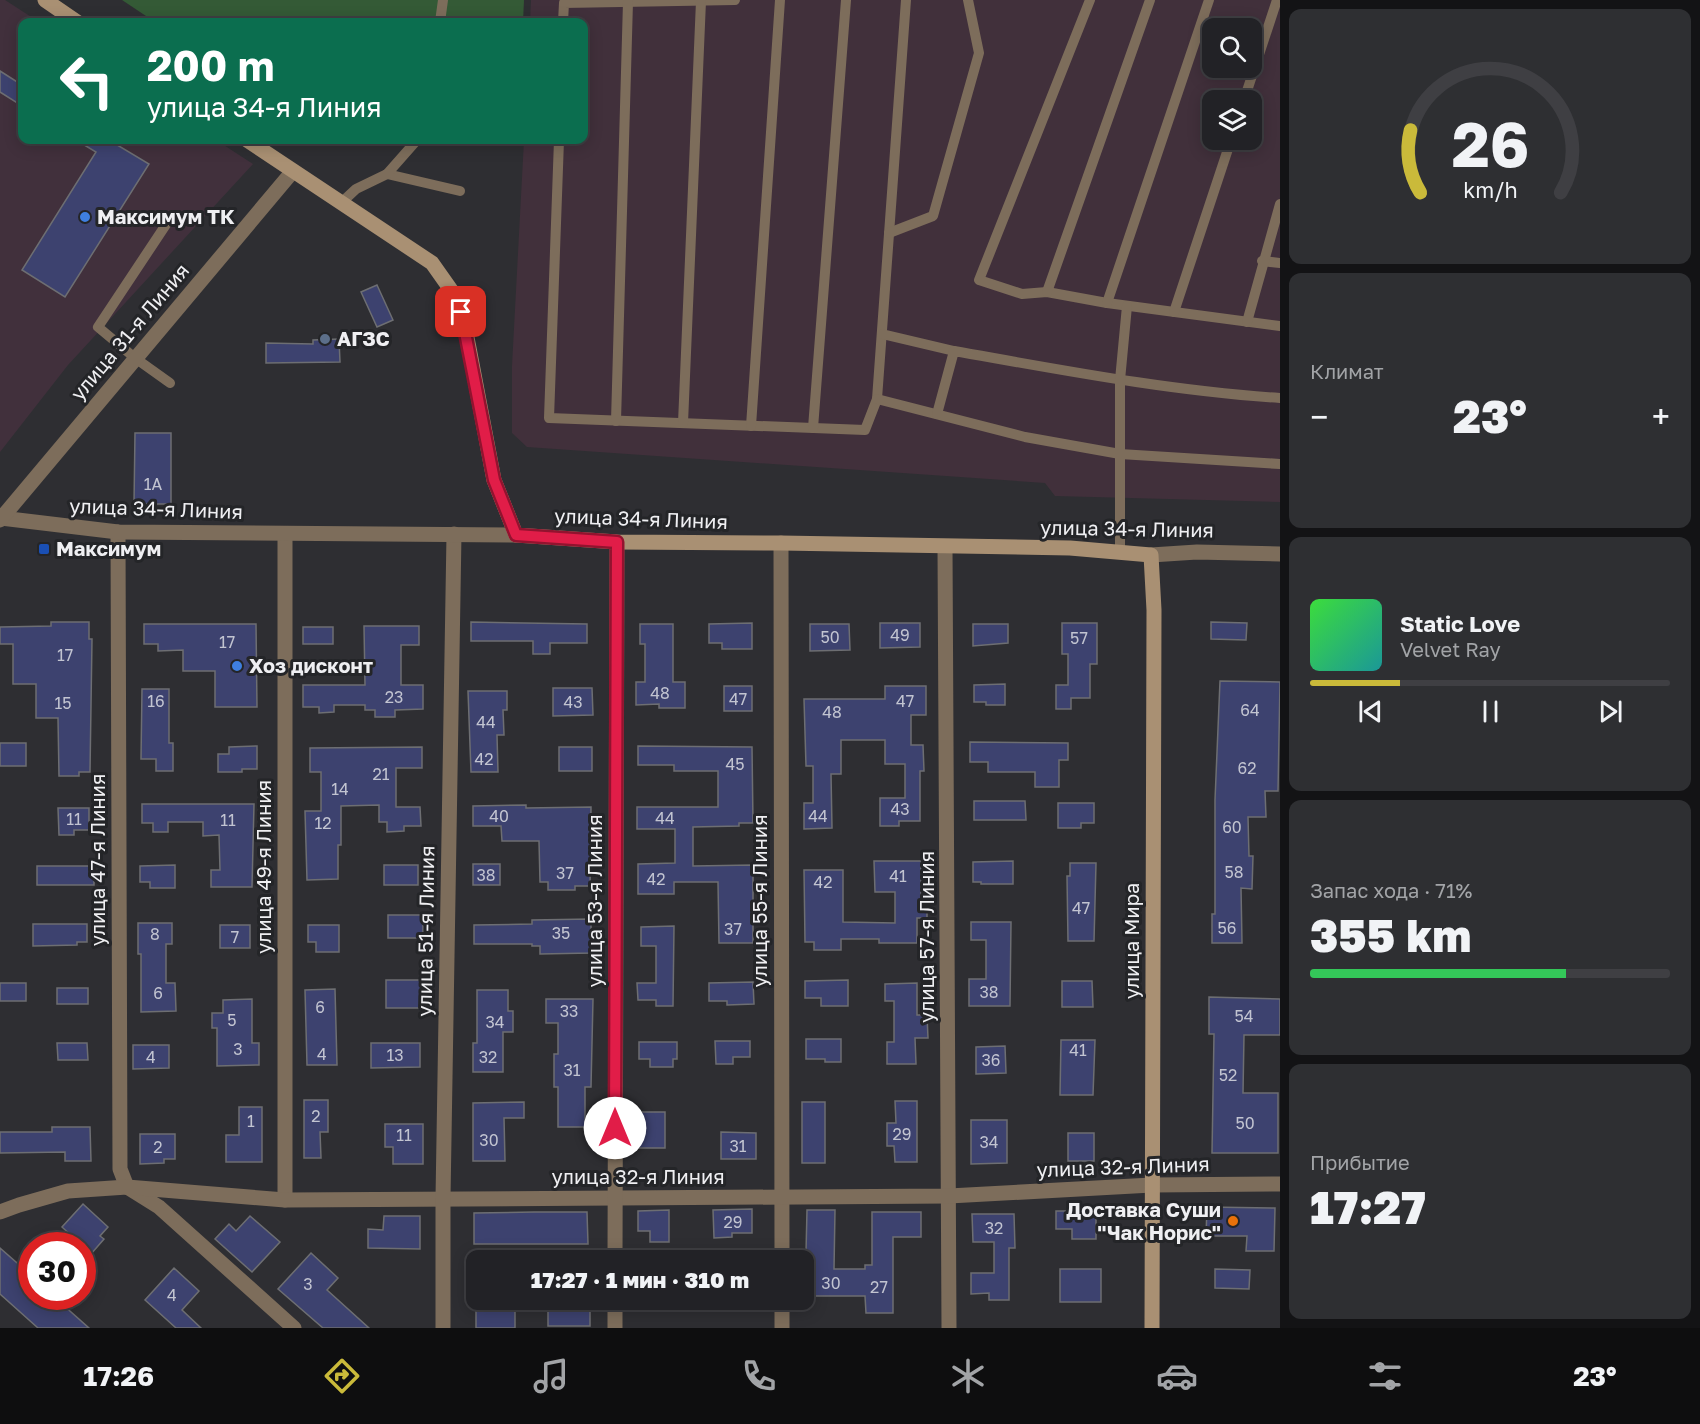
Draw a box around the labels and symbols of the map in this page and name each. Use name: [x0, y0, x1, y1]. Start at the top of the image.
place label: Максимум ТК: [97, 204, 235, 228]
marker: Максимум ТК: [78, 210, 92, 224]
street label: улица 31-я Линия: [65, 258, 193, 405]
pin: [435, 286, 486, 337]
place label: АГЗС: [337, 326, 390, 350]
marker: АГЗС: [318, 332, 332, 346]
house number: 1А: [144, 474, 163, 494]
street label: улица 34-я Линия: [69, 493, 243, 523]
street label: улица 34-я Линия: [554, 503, 728, 533]
street label: улица 34-я Линия: [1040, 514, 1214, 542]
place label: Максимум: [56, 536, 161, 560]
marker: Максимум: [37, 542, 51, 556]
house number: 49: [890, 625, 910, 645]
house number: 50: [820, 627, 840, 647]
house number: 57: [1070, 628, 1088, 648]
house number: 17: [219, 632, 235, 652]
house number: 17: [57, 645, 73, 665]
place label: Хоз дисконт: [249, 653, 373, 677]
marker: Хоз дисконт: [230, 659, 244, 673]
house number: 48: [650, 683, 670, 703]
house number: 23: [385, 687, 403, 707]
house number: 47: [729, 689, 747, 709]
house number: 16: [147, 691, 165, 711]
house number: 47: [896, 691, 914, 711]
house number: 43: [563, 692, 583, 712]
house number: 15: [54, 693, 72, 713]
house number: 64: [1240, 700, 1260, 720]
house number: 48: [822, 702, 842, 722]
house number: 44: [476, 712, 496, 732]
house number: 42: [474, 749, 494, 769]
house number: 45: [725, 754, 745, 774]
house number: 62: [1238, 758, 1256, 778]
house number: 21: [372, 764, 390, 784]
street label: улица 47-я Линия: [85, 774, 109, 946]
house number: 14: [331, 779, 349, 799]
street label: улица 49-я Линия: [251, 780, 275, 954]
house number: 43: [890, 799, 910, 819]
house number: 40: [489, 806, 509, 826]
house number: 44: [808, 806, 828, 826]
house number: 44: [655, 808, 675, 828]
house number: 11: [66, 809, 82, 829]
house number: 11: [220, 810, 236, 830]
house number: 12: [314, 813, 332, 833]
street label: улица 53-я Линия: [582, 814, 606, 988]
street label: улица 55-я Линия: [747, 814, 771, 988]
house number: 60: [1222, 817, 1242, 837]
street label: улица 51-я Линия: [412, 845, 438, 1017]
street label: улица 57-я Линия: [914, 851, 938, 1023]
house number: 58: [1224, 862, 1244, 882]
house number: 37: [556, 863, 574, 883]
house number: 38: [476, 865, 496, 885]
house number: 41: [889, 866, 907, 886]
house number: 42: [646, 869, 666, 889]
house number: 42: [813, 872, 833, 892]
street label: улица Мира: [1119, 883, 1143, 999]
house number: 47: [1072, 898, 1090, 918]
house number: 56: [1218, 918, 1236, 938]
house number: 37: [724, 919, 742, 939]
house number: 35: [552, 923, 570, 943]
house number: 8: [150, 924, 160, 944]
house number: 7: [231, 927, 239, 947]
house number: 38: [979, 982, 999, 1002]
house number: 6: [153, 983, 163, 1003]
house number: 6: [315, 997, 325, 1017]
house number: 33: [560, 1001, 578, 1021]
house number: 54: [1234, 1006, 1254, 1026]
house number: 5: [227, 1010, 237, 1030]
house number: 34: [485, 1012, 505, 1032]
house number: 3: [233, 1039, 243, 1059]
house number: 41: [1069, 1040, 1087, 1060]
house number: 4: [317, 1044, 327, 1064]
house number: 13: [386, 1045, 404, 1065]
house number: 4: [146, 1047, 156, 1067]
house number: 32: [479, 1047, 497, 1067]
house number: 36: [981, 1050, 1001, 1070]
house number: 31: [563, 1060, 581, 1080]
house number: 52: [1219, 1065, 1237, 1085]
position arrow: [583, 1096, 647, 1160]
house number: 2: [311, 1106, 321, 1126]
house number: 1: [247, 1111, 255, 1131]
house number: 50: [1235, 1113, 1255, 1133]
house number: 29: [893, 1124, 911, 1144]
house number: 11: [396, 1125, 412, 1145]
house number: 30: [479, 1130, 499, 1150]
house number: 34: [979, 1132, 999, 1152]
house number: 31: [729, 1136, 747, 1156]
house number: 2: [153, 1137, 163, 1157]
street label: улица 32-я Линия: [1036, 1151, 1210, 1181]
street label: улица 32-я Линия: [551, 1164, 725, 1188]
place label: Доставка Суши "Чак Норис": [1066, 1197, 1221, 1244]
house number: 29: [724, 1212, 742, 1232]
marker: Доставка Суши "Чак Норис": [1226, 1214, 1240, 1228]
house number: 32: [985, 1218, 1003, 1238]
speed limit sign: 30: [18, 1232, 96, 1310]
house number: 30: [821, 1273, 841, 1293]
house number: 3: [303, 1274, 313, 1294]
house number: 27: [870, 1277, 888, 1297]
house number: 4: [167, 1285, 177, 1305]

